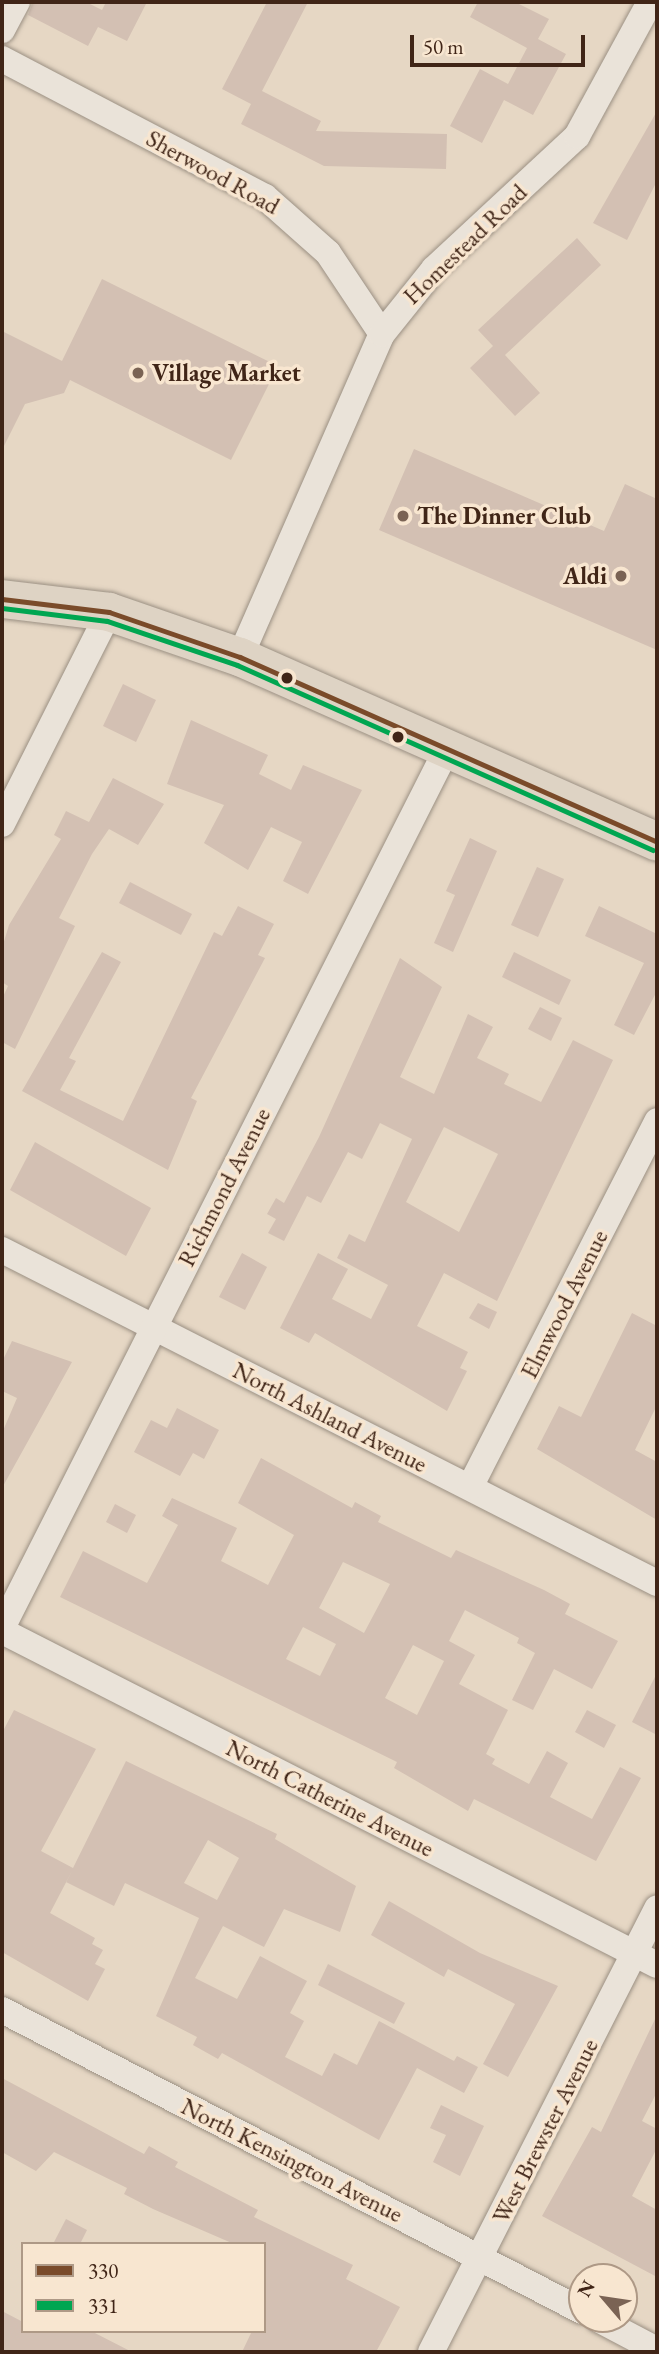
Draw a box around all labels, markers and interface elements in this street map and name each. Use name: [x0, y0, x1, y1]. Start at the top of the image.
scale bar: [414, 21, 589, 65]
text: 50 m: [423, 33, 464, 60]
street label: Sherwood Road: [141, 124, 285, 220]
street label: Homestead Road: [397, 178, 533, 310]
place label: Village Market: [152, 359, 301, 387]
marker: Village Market: [130, 365, 146, 381]
place label: The Dinner Club: [417, 502, 591, 530]
marker: The Dinner Club: [395, 508, 411, 524]
place label: Aldi: [563, 562, 607, 590]
marker: Aldi: [613, 568, 629, 584]
unlabelled marker: [280, 671, 294, 685]
unlabelled marker: [391, 730, 405, 744]
street label: Richmond Avenue: [172, 1103, 276, 1271]
street label: Elmwood Avenue: [514, 1225, 614, 1383]
street label: North Ashland Avenue: [228, 1356, 432, 1478]
street label: North Catherine Avenue: [221, 1733, 439, 1863]
street label: West Brewster Avenue: [486, 2034, 604, 2228]
street label: North Kensington Avenue: [177, 2092, 407, 2228]
legend: [21, 2242, 266, 2333]
text: 330: [88, 2257, 118, 2284]
north arrow: [568, 2263, 638, 2333]
text: N: [571, 2276, 601, 2301]
text: 331: [88, 2292, 118, 2319]

